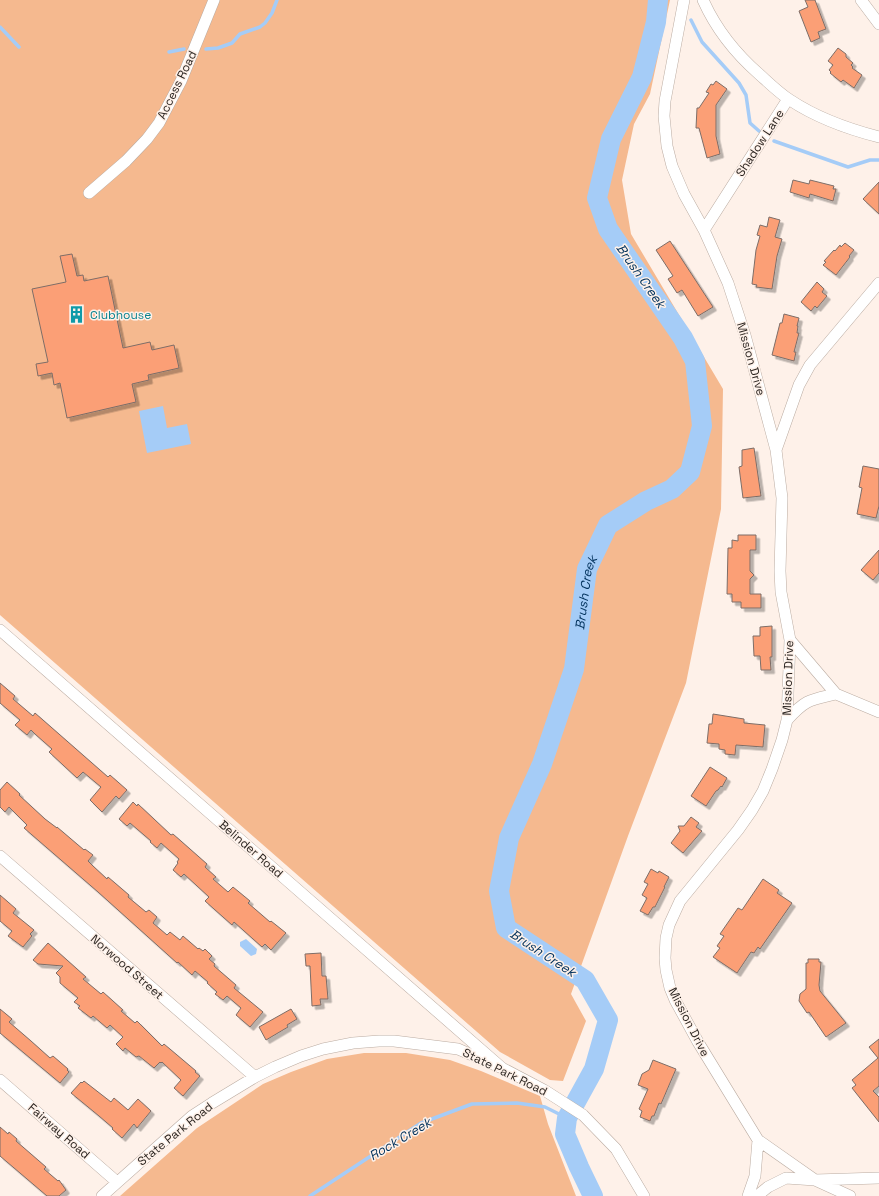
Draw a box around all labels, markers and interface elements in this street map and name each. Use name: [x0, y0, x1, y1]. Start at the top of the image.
street label: Access Road: [154, 48, 200, 122]
street label: Shadow Lane: [732, 106, 788, 180]
water label: Brush Creek: [613, 240, 671, 313]
building icon: Clubhouse: [67, 305, 87, 325]
place label: Clubhouse: [90, 307, 151, 323]
street label: Mission Drive: [733, 320, 769, 398]
water label: Brush Creek: [571, 551, 602, 631]
street label: Mission Drive: [779, 640, 797, 716]
street label: Belinder Road: [215, 817, 287, 881]
water label: Brush Creek: [507, 925, 581, 982]
street label: Norwood Street: [87, 931, 167, 1003]
street label: Mission Drive: [665, 985, 713, 1059]
street label: State Park Road: [460, 1045, 550, 1099]
street label: State Park Road: [134, 1099, 216, 1169]
street label: Fairway Road: [25, 1100, 93, 1162]
water label: Rock Creek: [366, 1113, 436, 1164]

